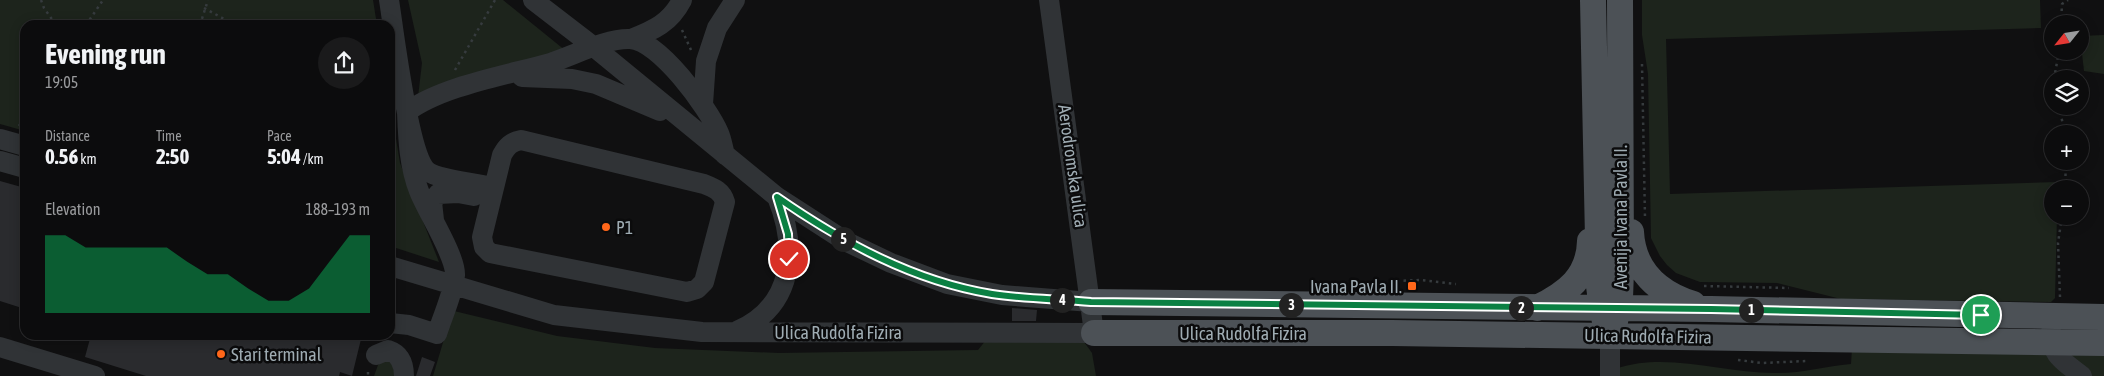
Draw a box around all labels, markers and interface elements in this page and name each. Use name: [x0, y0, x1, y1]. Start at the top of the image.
north arrow: [2044, 15, 2089, 60]
map controls: [2044, 15, 2089, 225]
button: share: [318, 37, 370, 89]
text: Evening run: [45, 38, 166, 70]
button: layers: [2044, 70, 2089, 115]
text: 19:05: [45, 73, 78, 91]
street label: Aerodromska ulica: [1054, 103, 1092, 229]
button: +: [2044, 125, 2089, 170]
text: Distance: [45, 128, 90, 144]
text: Time: [156, 128, 182, 144]
text: Pace: [267, 128, 292, 144]
text: 0.56: [45, 144, 78, 168]
text: 2:50: [156, 144, 189, 168]
text: 5:04: [267, 144, 301, 168]
street label: Avenija Ivana Pavla II.: [1610, 145, 1631, 289]
text: km: [78, 151, 97, 167]
text: /km: [301, 151, 324, 167]
button: −: [2044, 180, 2089, 225]
text: Elevation: [45, 200, 100, 218]
text: 188–193 m: [306, 200, 370, 218]
place label: P1: [616, 217, 633, 238]
marker: P1: [600, 221, 612, 233]
pin: 5: [830, 226, 856, 252]
text: 5: [840, 231, 847, 247]
pin: [768, 238, 810, 280]
icon: check: [775, 245, 803, 273]
place label: Ivana Pavla II.: [1310, 276, 1402, 297]
marker: Ivana Pavla II.: [1406, 280, 1418, 292]
pin: 4: [1050, 288, 1074, 312]
text: 4: [1059, 292, 1066, 308]
pin: 3: [1278, 292, 1304, 318]
pin: [1960, 294, 2002, 336]
pin: 2: [1508, 296, 1534, 320]
text: 3: [1288, 297, 1295, 313]
pin: 1: [1738, 298, 1764, 322]
text: 2: [1518, 300, 1525, 316]
icon: arrive: [1967, 301, 1995, 329]
text: 1: [1748, 302, 1755, 318]
street label: Ulica Rudolfa Fizira: [774, 322, 902, 343]
street label: Ulica Rudolfa Fizira: [1179, 323, 1307, 344]
street label: Ulica Rudolfa Fizira: [1584, 324, 1712, 348]
place label: Stari terminal: [231, 344, 322, 365]
marker: Stari terminal: [215, 348, 227, 360]

